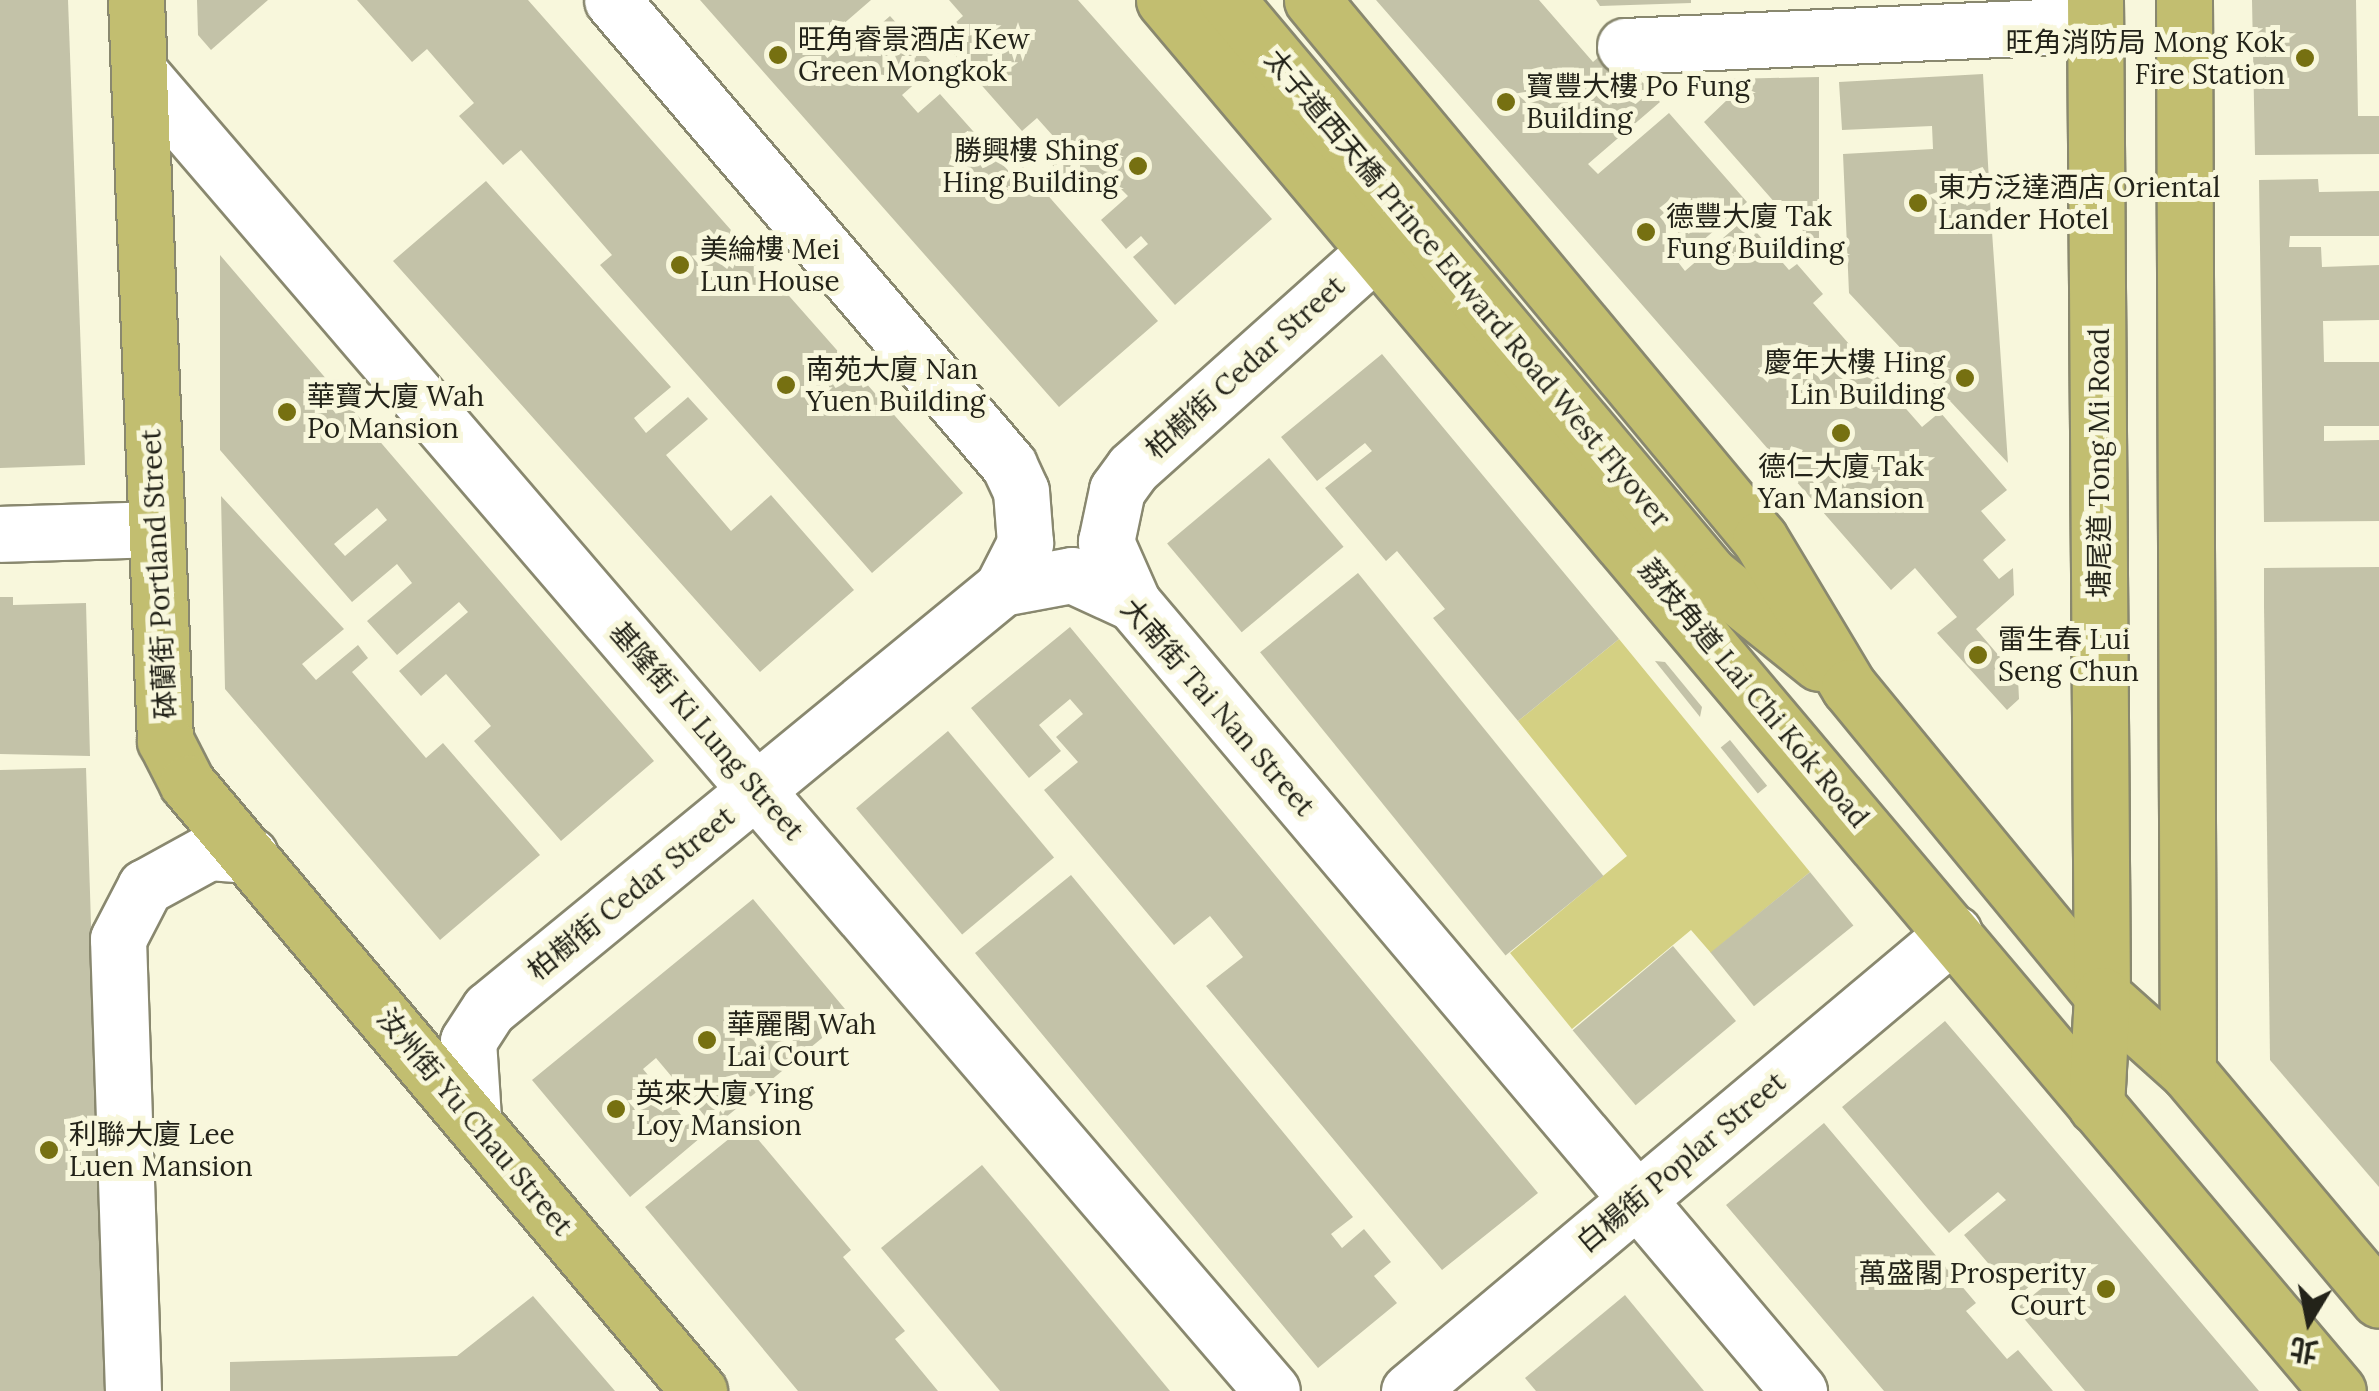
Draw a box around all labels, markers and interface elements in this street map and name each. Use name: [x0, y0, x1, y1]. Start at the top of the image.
place label: 旺角睿景酒店 Kew Green Mongkok: [798, 22, 1030, 88]
place label: 旺角消防局 Mong Kok Fire Station: [2006, 25, 2285, 91]
street label: 太子道西天橋 Prince Edward Road West Flyover: [1258, 42, 1678, 534]
marker: 旺角睿景酒店 Kew Green Mongkok: [767, 44, 789, 66]
marker: 旺角消防局 Mong Kok Fire Station: [2294, 47, 2316, 69]
place label: 寶豐大樓 Po Fung Building: [1526, 69, 1750, 135]
marker: 寶豐大樓 Po Fung Building: [1495, 91, 1517, 113]
place label: 勝興樓 Shing Hing Building: [942, 133, 1118, 199]
marker: 勝興樓 Shing Hing Building: [1127, 155, 1149, 177]
place label: 東方泛達酒店 Oriental Lander Hotel: [1938, 170, 2220, 236]
marker: 東方泛達酒店 Oriental Lander Hotel: [1907, 192, 1929, 214]
place label: 德豐大廈 Tak Fung Building: [1666, 199, 1844, 265]
marker: 德豐大廈 Tak Fung Building: [1635, 221, 1657, 243]
place label: 美綸樓 Mei Lun House: [700, 232, 840, 298]
marker: 美綸樓 Mei Lun House: [669, 254, 691, 276]
street label: 柏樹街 Cedar Street: [1139, 269, 1351, 465]
street label: 塘尾道 Tong Mi Road: [2082, 328, 2116, 598]
place label: 慶年大樓 Hing Lin Building: [1764, 345, 1945, 411]
place label: 南苑大廈 Nan Yuen Building: [806, 352, 985, 418]
marker: 慶年大樓 Hing Lin Building: [1954, 367, 1976, 389]
marker: 南苑大廈 Nan Yuen Building: [775, 374, 797, 396]
place label: 華寶大廈 Wah Po Mansion: [307, 379, 484, 445]
marker: 華寶大廈 Wah Po Mansion: [276, 401, 298, 423]
marker: 德仁大廈 Tak Yan Mansion: [1830, 422, 1852, 444]
street label: 砵蘭街 Portland Street: [134, 428, 182, 720]
place label: 德仁大廈 Tak Yan Mansion: [1758, 449, 1924, 515]
street label: 荔枝角道 Lai Chi Kok Road: [1632, 552, 1876, 834]
street label: 大南街 Tai Nan Street: [1114, 591, 1322, 823]
street label: 基隆街 Ki Lung Street: [603, 615, 811, 847]
place label: 雷生春 Lui Seng Chun: [1998, 622, 2139, 688]
marker: 雷生春 Lui Seng Chun: [1967, 644, 1989, 666]
street label: 柏樹街 Cedar Street: [521, 799, 741, 987]
street label: 汝州街 Yu Chau Street: [370, 1002, 580, 1242]
place label: 華麗閣 Wah Lai Court: [727, 1007, 876, 1073]
marker: 華麗閣 Wah Lai Court: [696, 1029, 718, 1051]
street label: 白楊街 Poplar Street: [1570, 1065, 1792, 1259]
place label: 英來大廈 Ying Loy Mansion: [636, 1076, 813, 1142]
marker: 英來大廈 Ying Loy Mansion: [605, 1098, 627, 1120]
place label: 利聯大廈 Lee Luen Mansion: [69, 1117, 253, 1183]
marker: 利聯大廈 Lee Luen Mansion: [38, 1139, 60, 1161]
place label: 萬盛閣 Prosperity Court: [1858, 1256, 2086, 1322]
north arrow: [2259, 1271, 2359, 1371]
marker: 萬盛閣 Prosperity Court: [2095, 1278, 2117, 1300]
text: 北: [2287, 1330, 2321, 1371]

